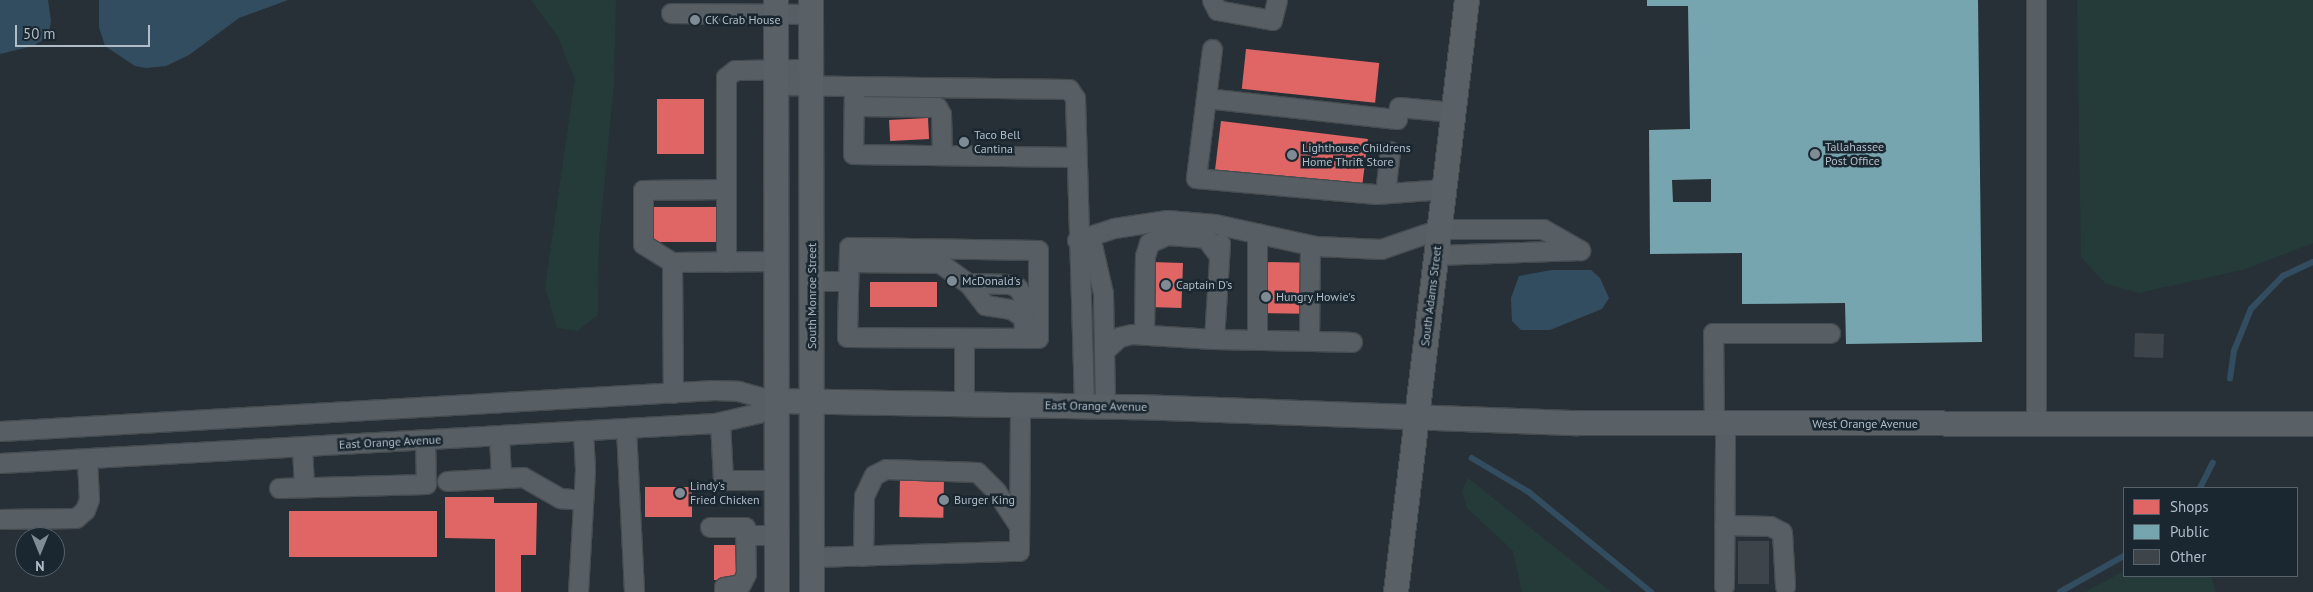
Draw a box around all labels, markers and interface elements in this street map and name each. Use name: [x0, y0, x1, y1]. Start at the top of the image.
place label: CK Crab House: [705, 13, 781, 27]
marker: CK Crab House: [689, 14, 701, 26]
scale bar: [18, 15, 152, 47]
text: 50 m: [23, 24, 56, 43]
place label: Taco Bell Cantina: [974, 128, 1020, 156]
marker: Taco Bell Cantina: [958, 136, 970, 148]
place label: Tallahassee Post Office: [1825, 140, 1884, 168]
place label: Lighthouse Childrens Home Thrift Store: [1302, 141, 1411, 169]
marker: Tallahassee Post Office: [1809, 148, 1821, 160]
marker: Lighthouse Childrens Home Thrift Store: [1286, 149, 1298, 161]
street label: South Monroe Street: [805, 243, 819, 349]
street label: South Adams Street: [1418, 245, 1444, 347]
place label: McDonald's: [962, 274, 1021, 288]
marker: McDonald's: [946, 275, 958, 287]
place label: Captain D's: [1176, 278, 1232, 292]
marker: Captain D's: [1160, 279, 1172, 291]
place label: Hungry Howie's: [1276, 290, 1356, 304]
marker: Hungry Howie's: [1260, 291, 1272, 303]
street label: East Orange Avenue: [1045, 398, 1147, 414]
street label: West Orange Avenue: [1812, 417, 1918, 431]
street label: East Orange Avenue: [338, 432, 442, 452]
place label: Lindy's Fried Chicken: [690, 479, 760, 507]
marker: Lindy's Fried Chicken: [674, 487, 686, 499]
legend: [2123, 487, 2298, 577]
place label: Burger King: [954, 493, 1015, 507]
marker: Burger King: [938, 494, 950, 506]
text: Shops: [2170, 497, 2209, 516]
text: Public: [2170, 522, 2209, 541]
north arrow: [15, 527, 65, 577]
text: Other: [2170, 547, 2206, 566]
text: N: [35, 557, 45, 575]

